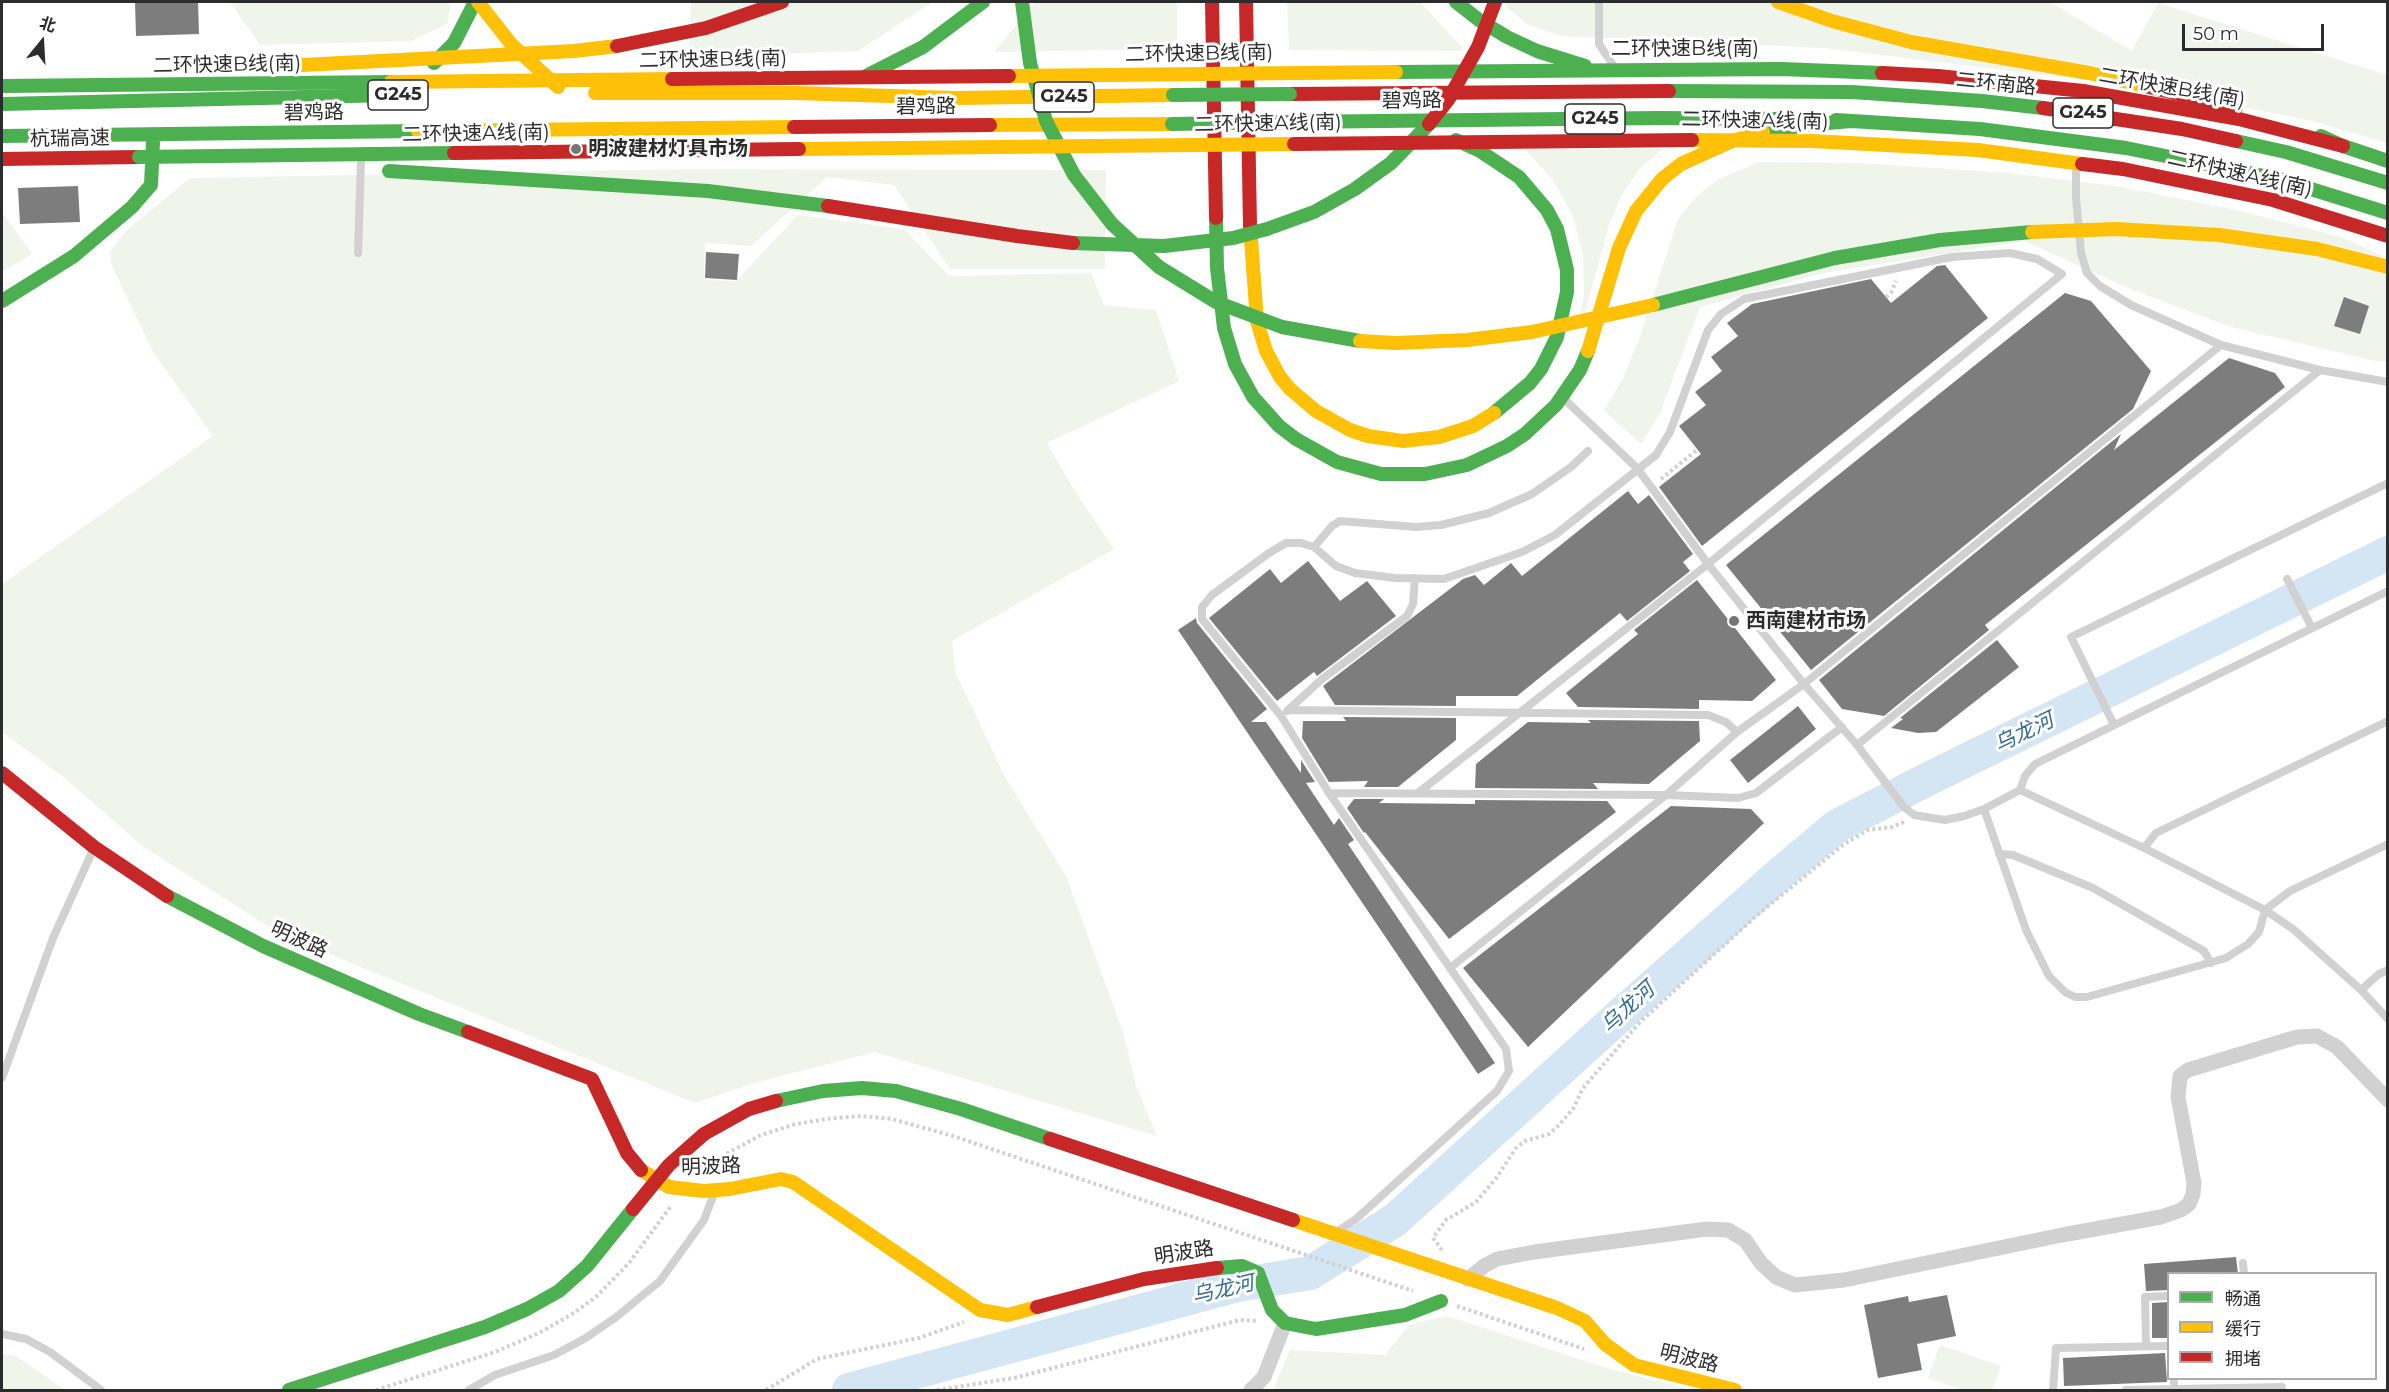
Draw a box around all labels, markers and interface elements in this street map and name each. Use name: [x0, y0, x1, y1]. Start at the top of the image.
north arrow: [12, 12, 72, 72]
scale bar: [2185, 12, 2328, 50]
text: 北: [37, 13, 58, 36]
text: 50 m: [2193, 23, 2239, 45]
street label: 二环快速B线(南): [1611, 37, 1759, 61]
street label: 二环快速B线(南): [1125, 41, 1273, 67]
street label: 二环快速B线(南): [639, 47, 787, 73]
street label: 二环快速B线(南): [153, 52, 301, 78]
street label: 二环快速B线(南): [2097, 63, 2247, 113]
street label: 二环南路: [1955, 68, 2037, 100]
road number: G245: [368, 80, 428, 110]
road number: G245: [1034, 82, 1094, 112]
street label: 碧鸡路: [1382, 88, 1442, 114]
street label: 碧鸡路: [896, 95, 956, 119]
road number: G245: [2053, 98, 2113, 128]
street label: 碧鸡路: [284, 100, 344, 126]
road number: G245: [1565, 104, 1625, 134]
street label: 二环快速A线(南): [1681, 108, 1829, 134]
street label: 二环快速A线(南): [1194, 111, 1342, 137]
street label: 二环快速A线(南): [402, 121, 550, 147]
street label: 杭瑞高速: [30, 126, 110, 152]
place label: 明波建材灯具市场: [588, 137, 748, 161]
marker: 明波建材灯具市场: [569, 142, 583, 156]
street label: 二环快速A线(南): [2165, 146, 2315, 202]
place label: 西南建材市场: [1746, 609, 1866, 633]
marker: 西南建材市场: [1727, 614, 1741, 628]
water label: 乌龙河: [1990, 708, 2058, 758]
street label: 明波路: [267, 917, 331, 963]
water label: 乌龙河: [1596, 978, 1660, 1038]
street label: 明波路: [681, 1154, 741, 1180]
street label: 明波路: [1152, 1236, 1216, 1270]
water label: 乌龙河: [1189, 1271, 1257, 1309]
legend: [2167, 1272, 2377, 1380]
text: 畅通: [2225, 1288, 2261, 1310]
text: 缓行: [2225, 1318, 2261, 1340]
street label: 明波路: [1657, 1340, 1721, 1378]
text: 拥堵: [2225, 1348, 2261, 1370]

